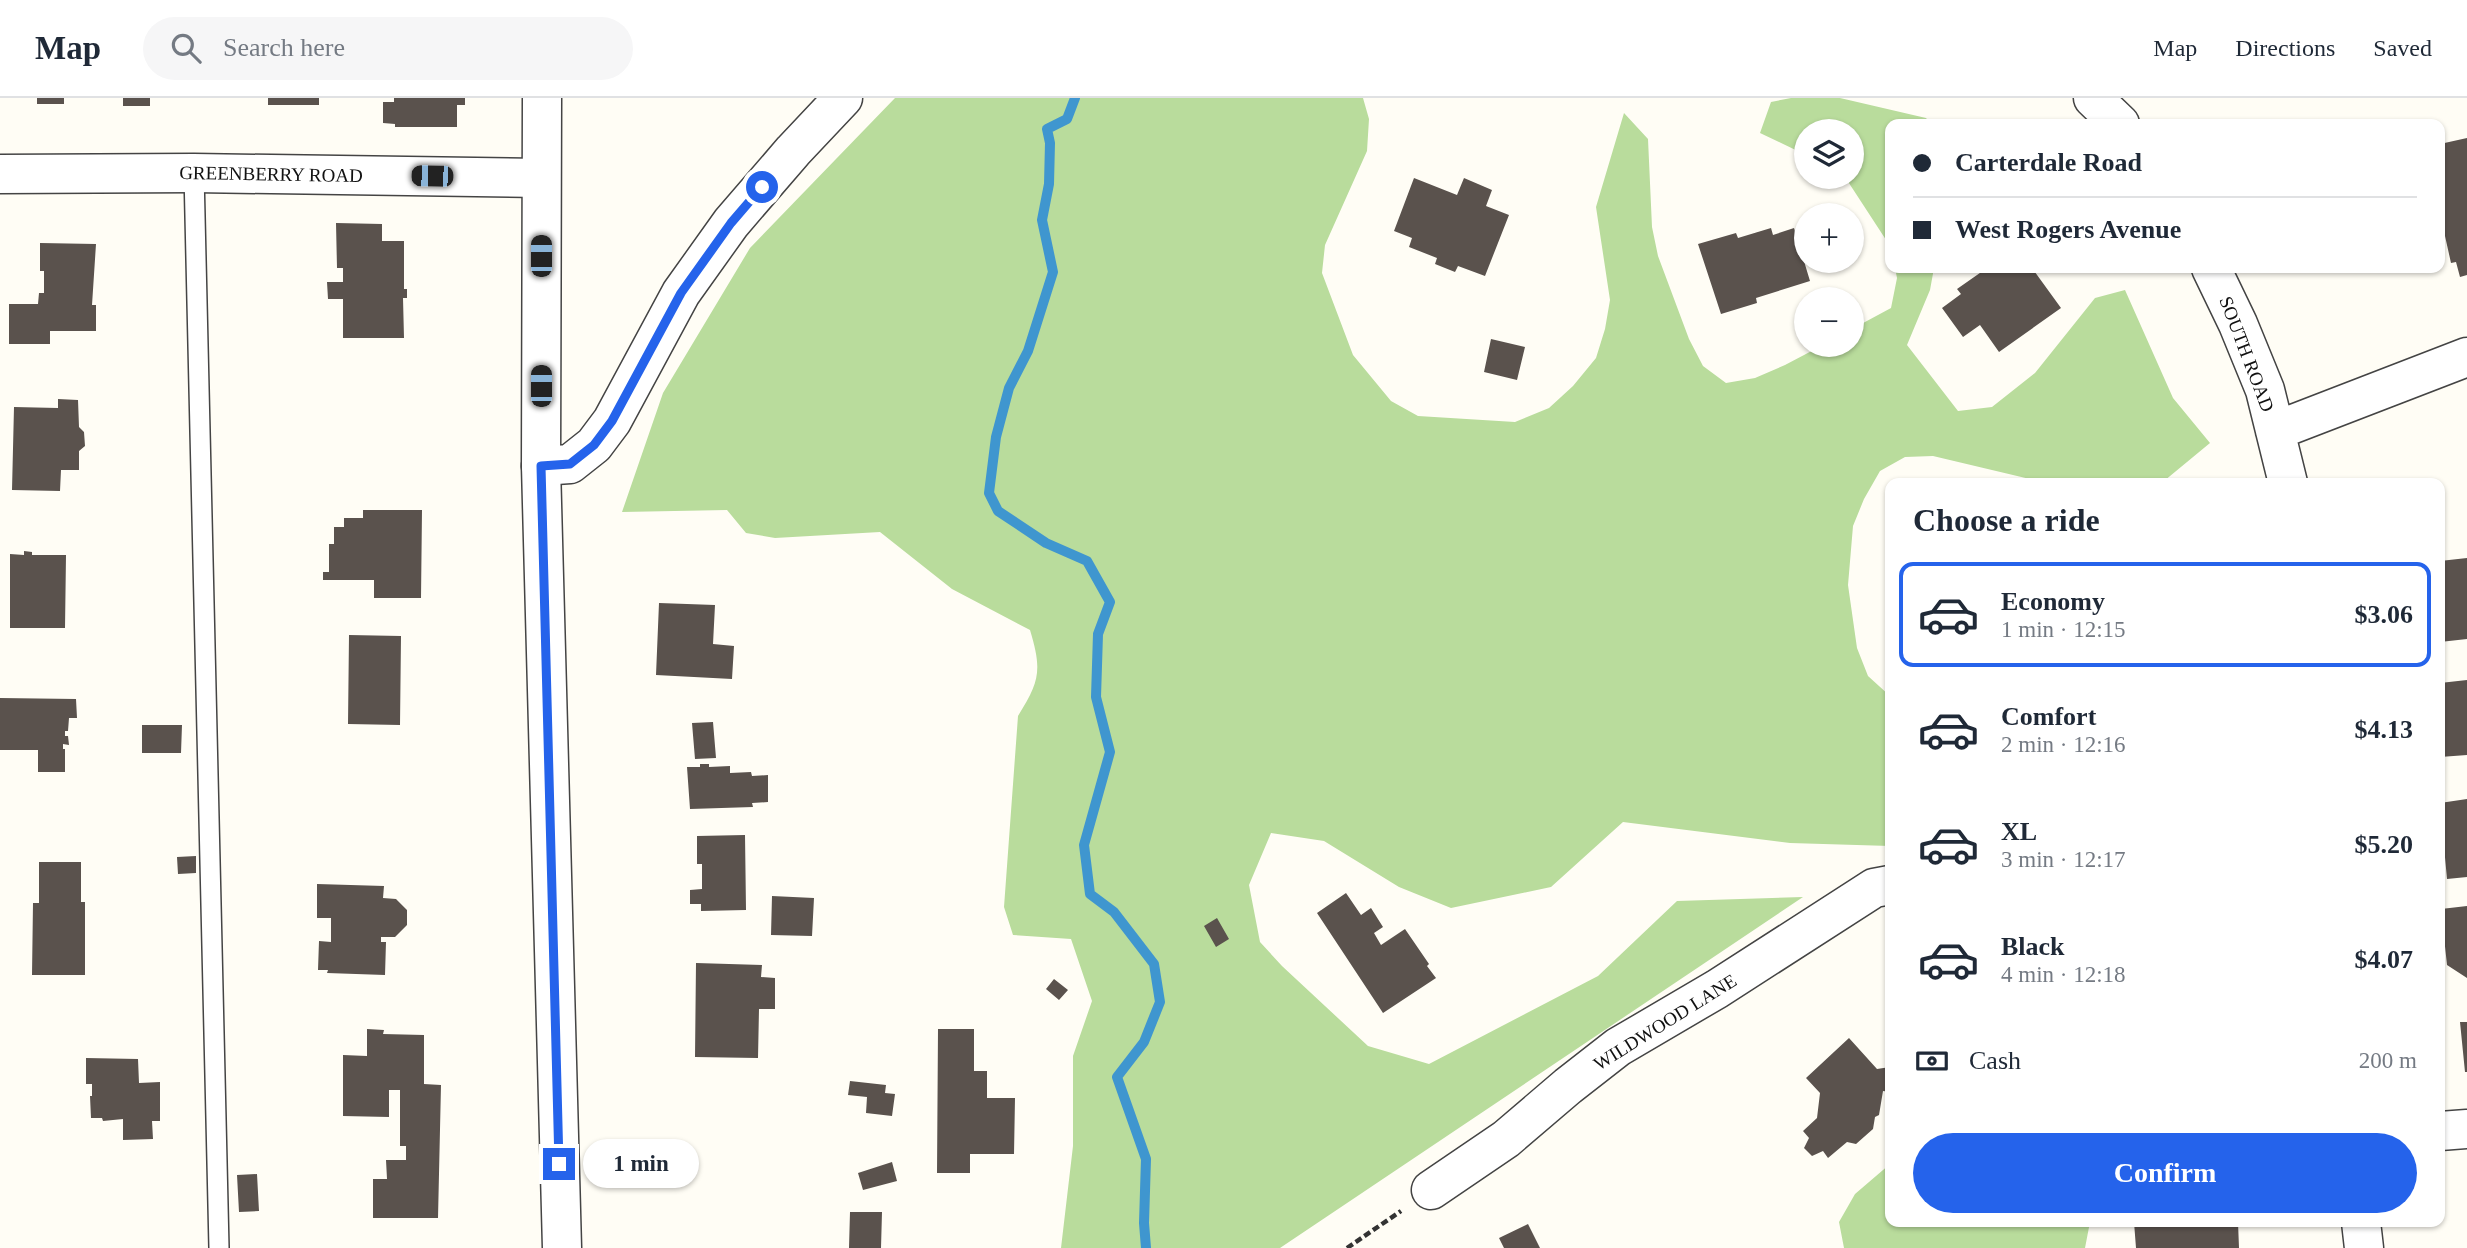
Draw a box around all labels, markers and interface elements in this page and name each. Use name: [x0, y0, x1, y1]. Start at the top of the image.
search box: [143, 17, 633, 80]
icon: search: [167, 29, 205, 67]
text: Map: [35, 30, 101, 66]
text: Search here: [223, 33, 345, 62]
text: Map: [2153, 35, 2197, 61]
text: Directions: [2235, 35, 2335, 61]
text: Saved: [2373, 35, 2432, 61]
map controls: [1794, 119, 1864, 357]
button: layers: [1794, 119, 1864, 189]
text: Carterdale Road: [1955, 148, 2142, 177]
street label: GREENBERRY ROAD: [179, 162, 363, 186]
car: [411, 165, 454, 187]
route start: [746, 171, 778, 203]
button: +: [1794, 203, 1864, 273]
text: West Rogers Avenue: [1955, 215, 2181, 244]
car: [531, 235, 552, 277]
button: −: [1794, 287, 1864, 357]
street label: SOUTH ROAD: [2215, 293, 2279, 415]
car: [531, 365, 552, 407]
text: Choose a ride: [1913, 502, 2100, 538]
icon: car: [1917, 583, 1980, 646]
text: Economy: [2001, 587, 2105, 616]
text: $3.06: [2355, 600, 2413, 629]
text: 1 min · 12:15: [2001, 617, 2126, 642]
icon: car: [1917, 698, 1980, 761]
text: Comfort: [2001, 702, 2096, 731]
text: $4.13: [2355, 715, 2413, 744]
text: 2 min · 12:16: [2001, 732, 2126, 757]
icon: car: [1917, 813, 1980, 876]
text: XL: [2001, 817, 2037, 846]
text: $5.20: [2355, 830, 2413, 859]
text: 3 min · 12:17: [2001, 847, 2126, 872]
icon: car: [1917, 928, 1980, 991]
text: Black: [2001, 932, 2065, 961]
text: $4.07: [2355, 945, 2413, 974]
text: 4 min · 12:18: [2001, 962, 2126, 987]
street label: WILDWOOD LANE: [1590, 970, 1740, 1074]
icon: cash: [1913, 1042, 1951, 1080]
text: Cash: [1969, 1046, 2021, 1075]
text: 200 m: [2359, 1048, 2417, 1073]
button: Confirm: [1913, 1133, 2417, 1213]
callout: 1 min: [584, 1140, 699, 1188]
route end: [543, 1148, 575, 1180]
text: 1 min: [613, 1151, 669, 1176]

